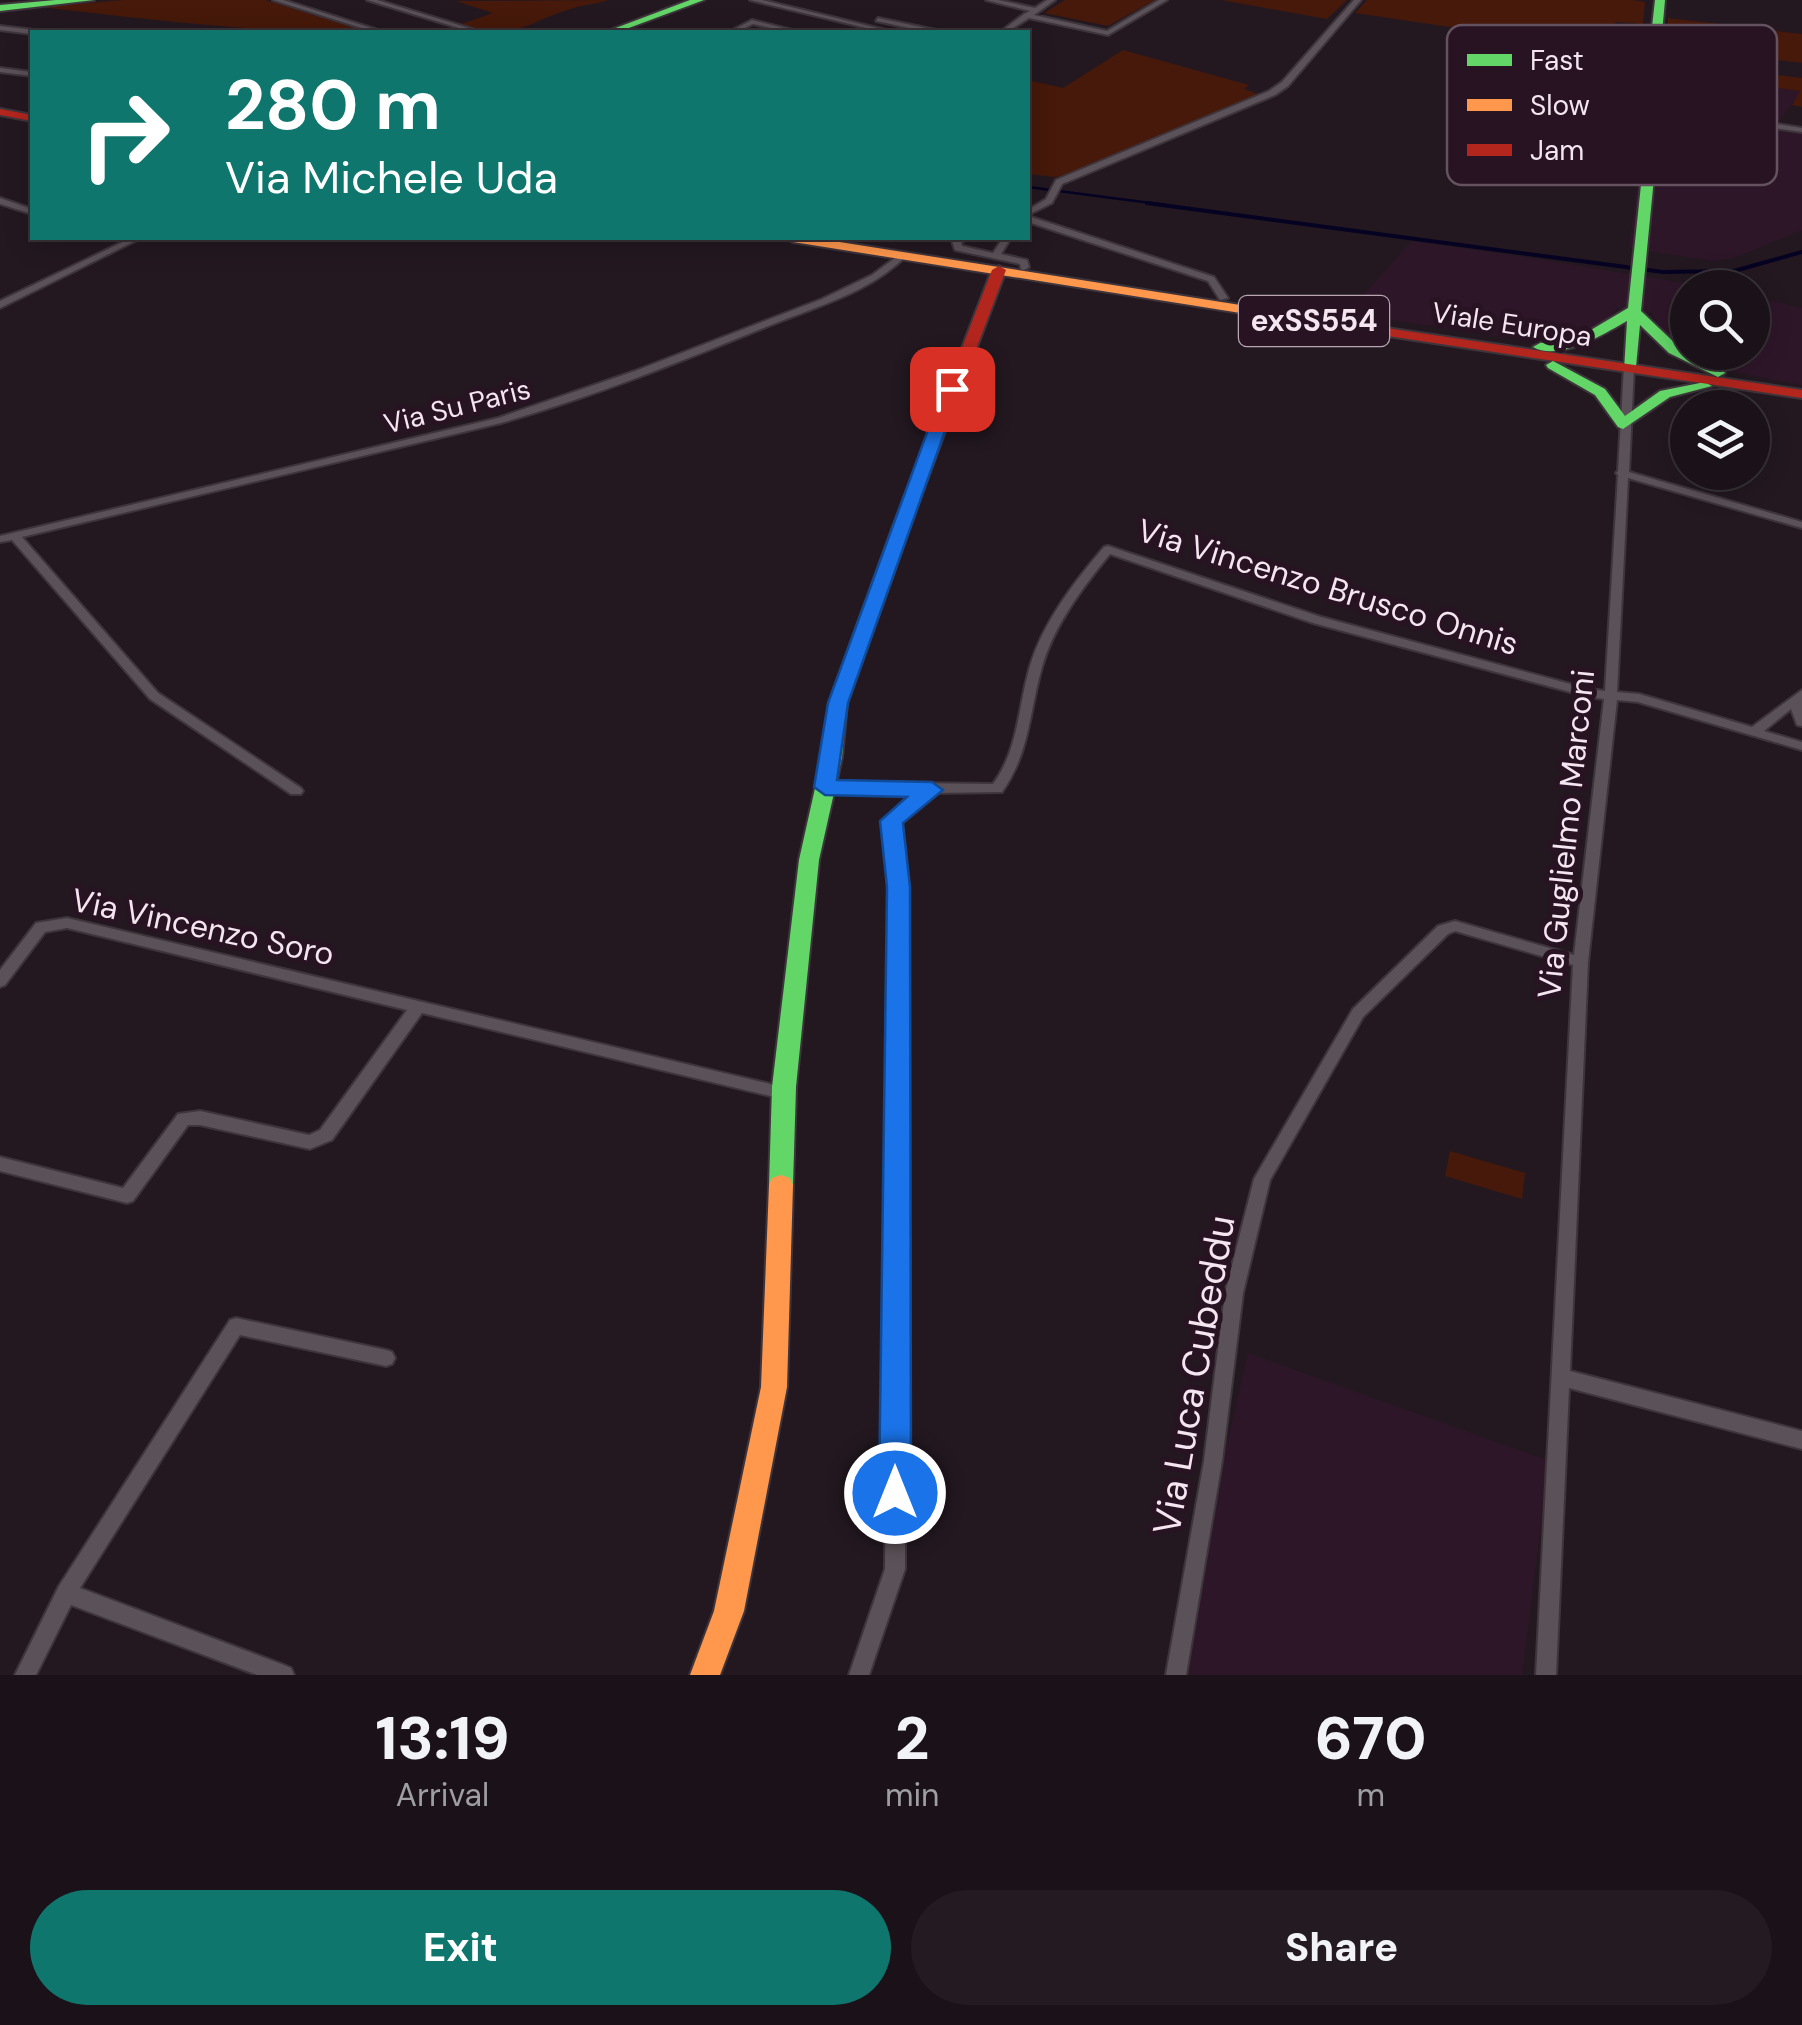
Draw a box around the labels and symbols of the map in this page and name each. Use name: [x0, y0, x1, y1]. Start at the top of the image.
legend: [1447, 25, 1777, 185]
text: Fast: [1530, 42, 1584, 79]
text: Slow: [1530, 87, 1590, 124]
text: Jam: [1530, 132, 1584, 169]
street label: Viale Europa: [1429, 294, 1594, 355]
road number: exSS554: [1239, 296, 1389, 346]
pin: [910, 347, 995, 432]
street label: Via Su Paris: [380, 370, 534, 443]
street label: Via Vincenzo Brusco Onnis: [1132, 509, 1524, 665]
street label: Via Guglielmo Marconi: [1528, 667, 1604, 1001]
street label: Via Vincenzo Soro: [68, 879, 338, 975]
street label: Via Luca Cubeddu: [1141, 1211, 1247, 1539]
position arrow: [843, 1441, 947, 1545]

